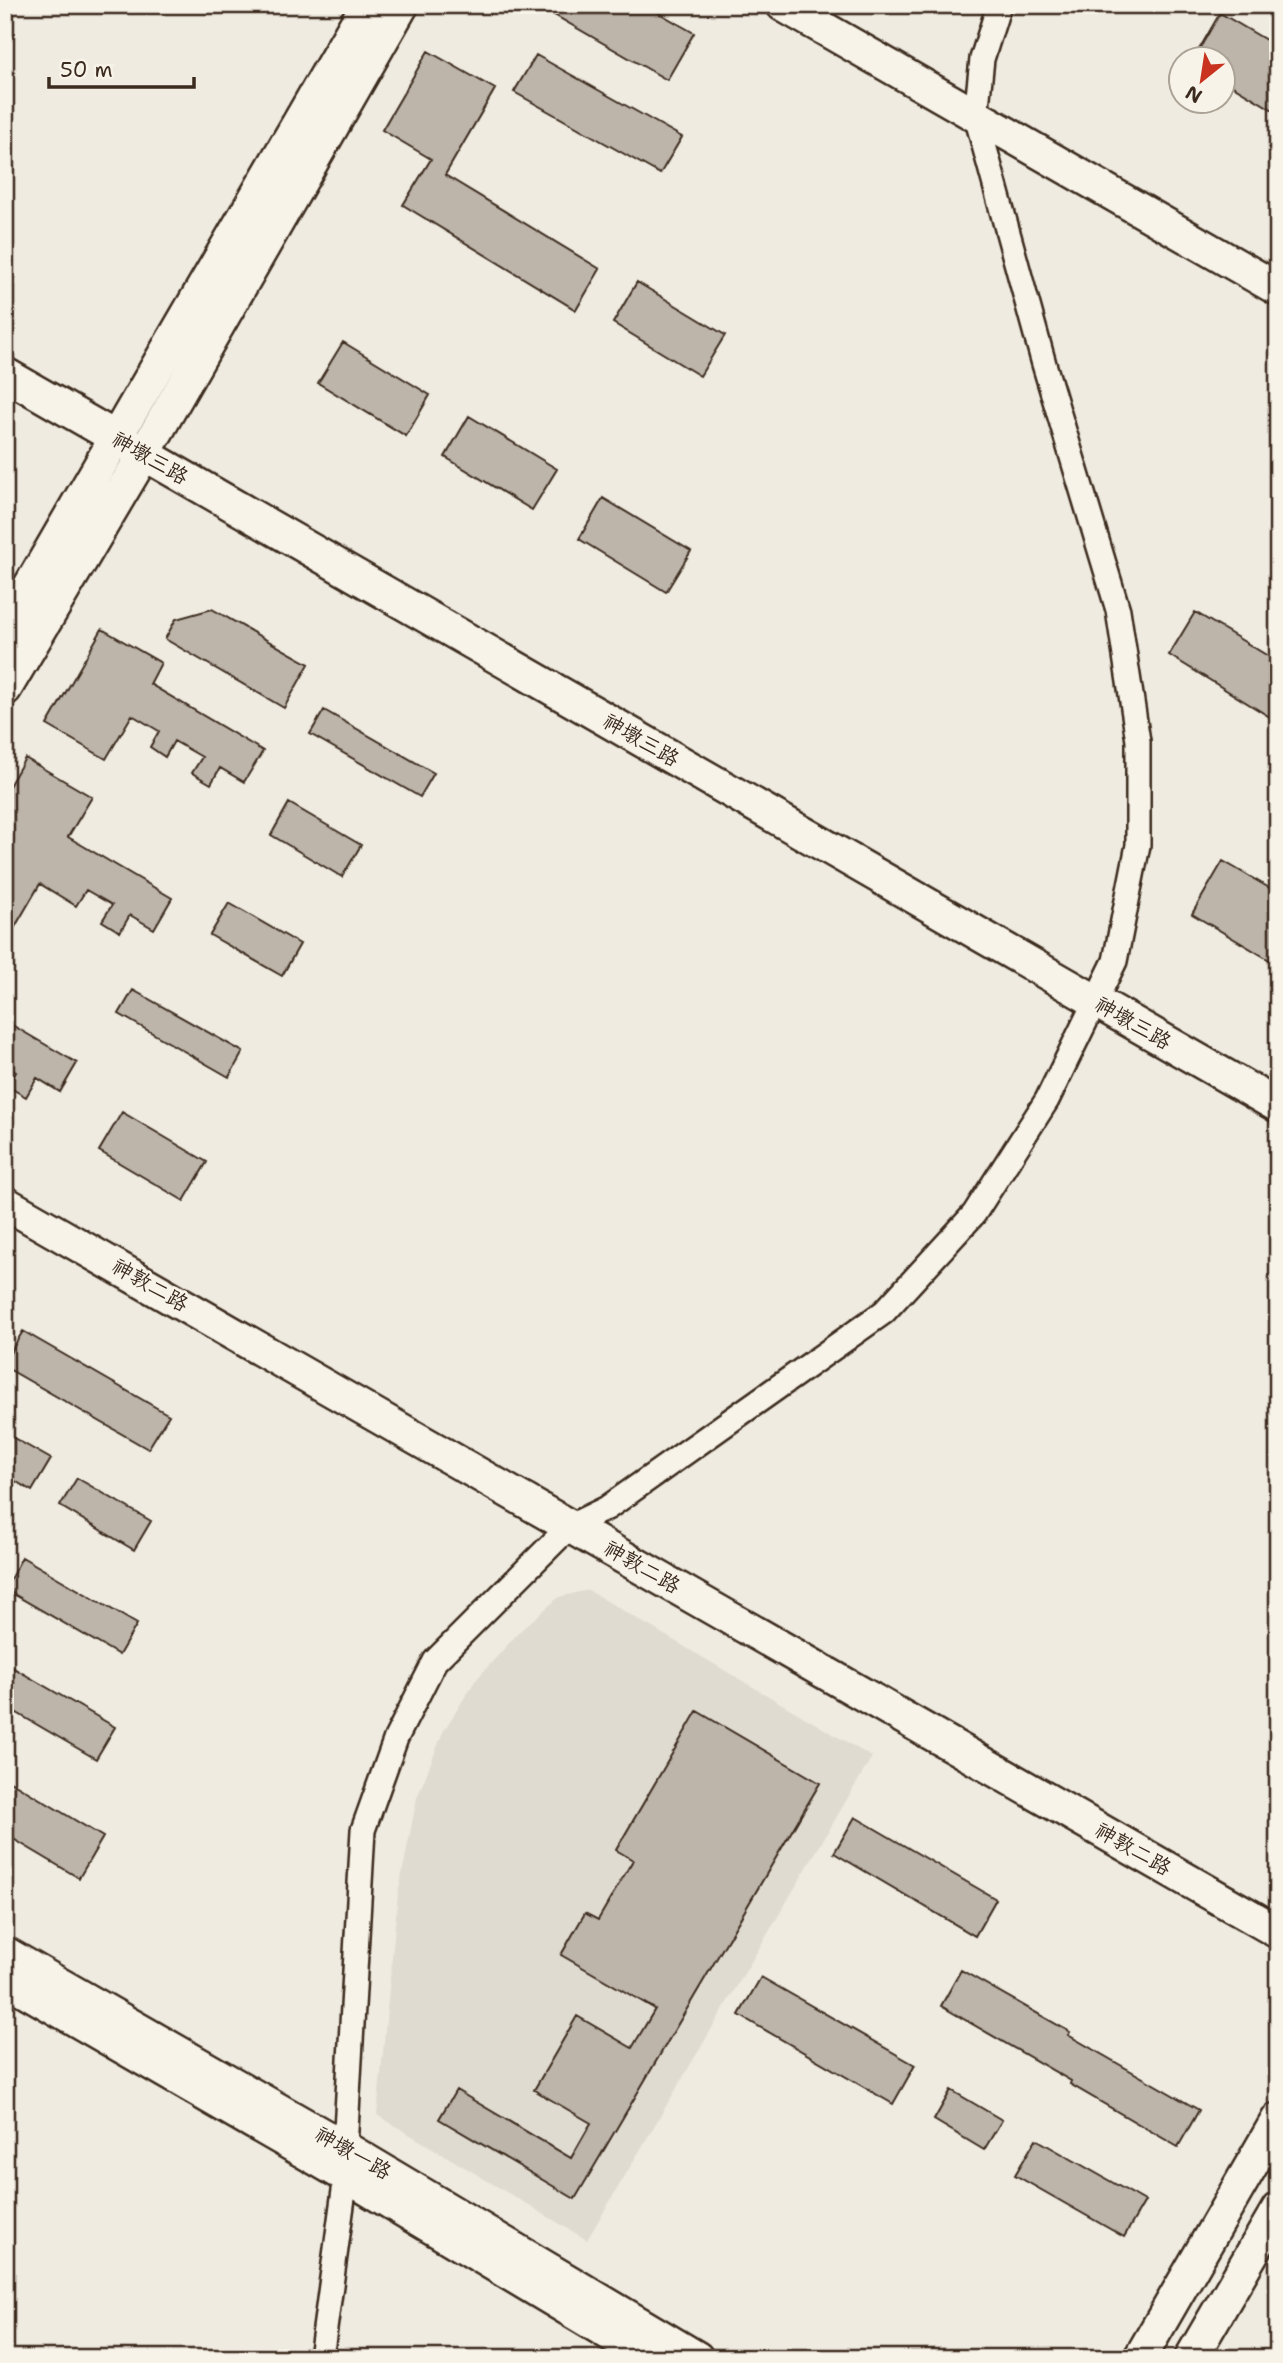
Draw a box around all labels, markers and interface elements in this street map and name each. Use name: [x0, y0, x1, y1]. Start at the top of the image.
scale bar: [49, 46, 194, 90]
north arrow: [1168, 46, 1238, 116]
text: 50 m: [60, 56, 113, 84]
text: N: [1181, 80, 1207, 109]
street label: 神墩三路: [107, 425, 193, 491]
street label: 神墩三路: [598, 707, 684, 773]
street label: 神墩三路: [1090, 990, 1176, 1056]
street label: 神敦二路: [107, 1252, 193, 1318]
street label: 神敦二路: [599, 1534, 685, 1600]
street label: 神敦二路: [1090, 1816, 1176, 1882]
street label: 神墩一路: [310, 2120, 396, 2186]

